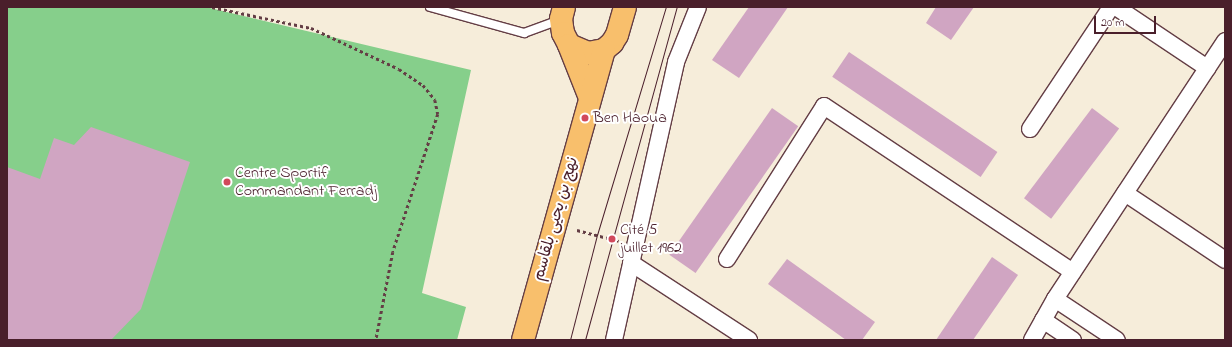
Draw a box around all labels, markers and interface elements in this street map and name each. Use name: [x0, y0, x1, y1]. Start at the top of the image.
scale bar: [1096, 8, 1158, 34]
text: 20 m: [1101, 14, 1124, 32]
place label: Ben Haoua: [593, 108, 667, 128]
marker: Ben Haoua: [580, 113, 590, 123]
street label: نهج بن يحيى بلقاسم: [529, 155, 583, 283]
place label: Centre Sportif Commandant Ferradj: [235, 163, 377, 201]
marker: Centre Sportif Commandant Ferradj: [222, 177, 232, 187]
place label: Cité 5 juillet 1962: [620, 220, 682, 258]
marker: Cité 5 juillet 1962: [607, 234, 617, 244]

